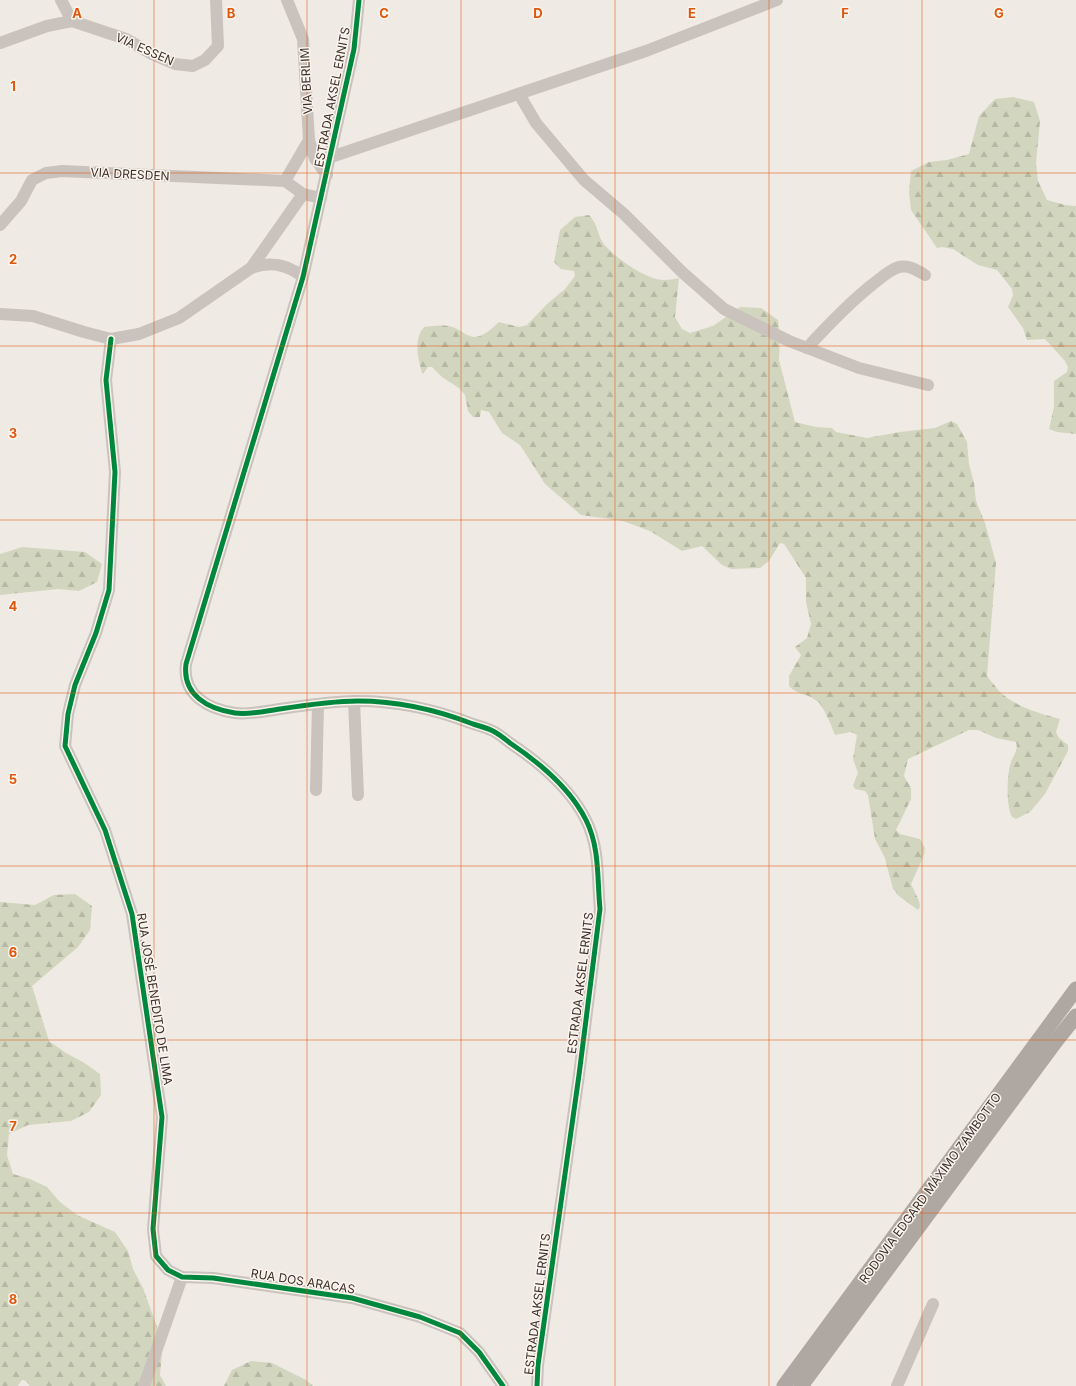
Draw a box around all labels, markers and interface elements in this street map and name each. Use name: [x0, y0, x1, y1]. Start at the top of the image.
text: A: [72, 5, 82, 21]
text: B: [227, 5, 236, 21]
text: C: [379, 5, 389, 21]
text: D: [533, 5, 543, 21]
text: E: [688, 5, 696, 21]
text: F: [841, 5, 849, 21]
text: G: [994, 5, 1004, 21]
street label: ESTRADA AKSEL ERNITS: [311, 25, 353, 168]
street label: VIA ESSEN: [114, 30, 176, 68]
street label: VIA BERLIM: [297, 47, 315, 115]
text: 1: [10, 78, 16, 94]
street label: VIA DRESDEN: [90, 164, 170, 184]
text: 2: [9, 251, 17, 267]
text: 3: [9, 425, 17, 441]
text: 4: [9, 598, 18, 614]
text: 5: [9, 771, 17, 787]
street label: ESTRADA AKSEL ERNITS: [564, 911, 596, 1055]
street label: RUA JOSÉ BENEDITO DE LIMA: [134, 912, 176, 1086]
text: 6: [9, 944, 17, 960]
street label: RODOVIA EDGARD MÁXIMO ZAMBOTTO: [856, 1090, 1004, 1286]
text: 7: [9, 1118, 17, 1134]
street label: ESTRADA AKSEL ERNITS: [521, 1232, 553, 1376]
street label: RUA DOS ARACAS: [250, 1265, 356, 1297]
text: 8: [9, 1291, 17, 1307]

